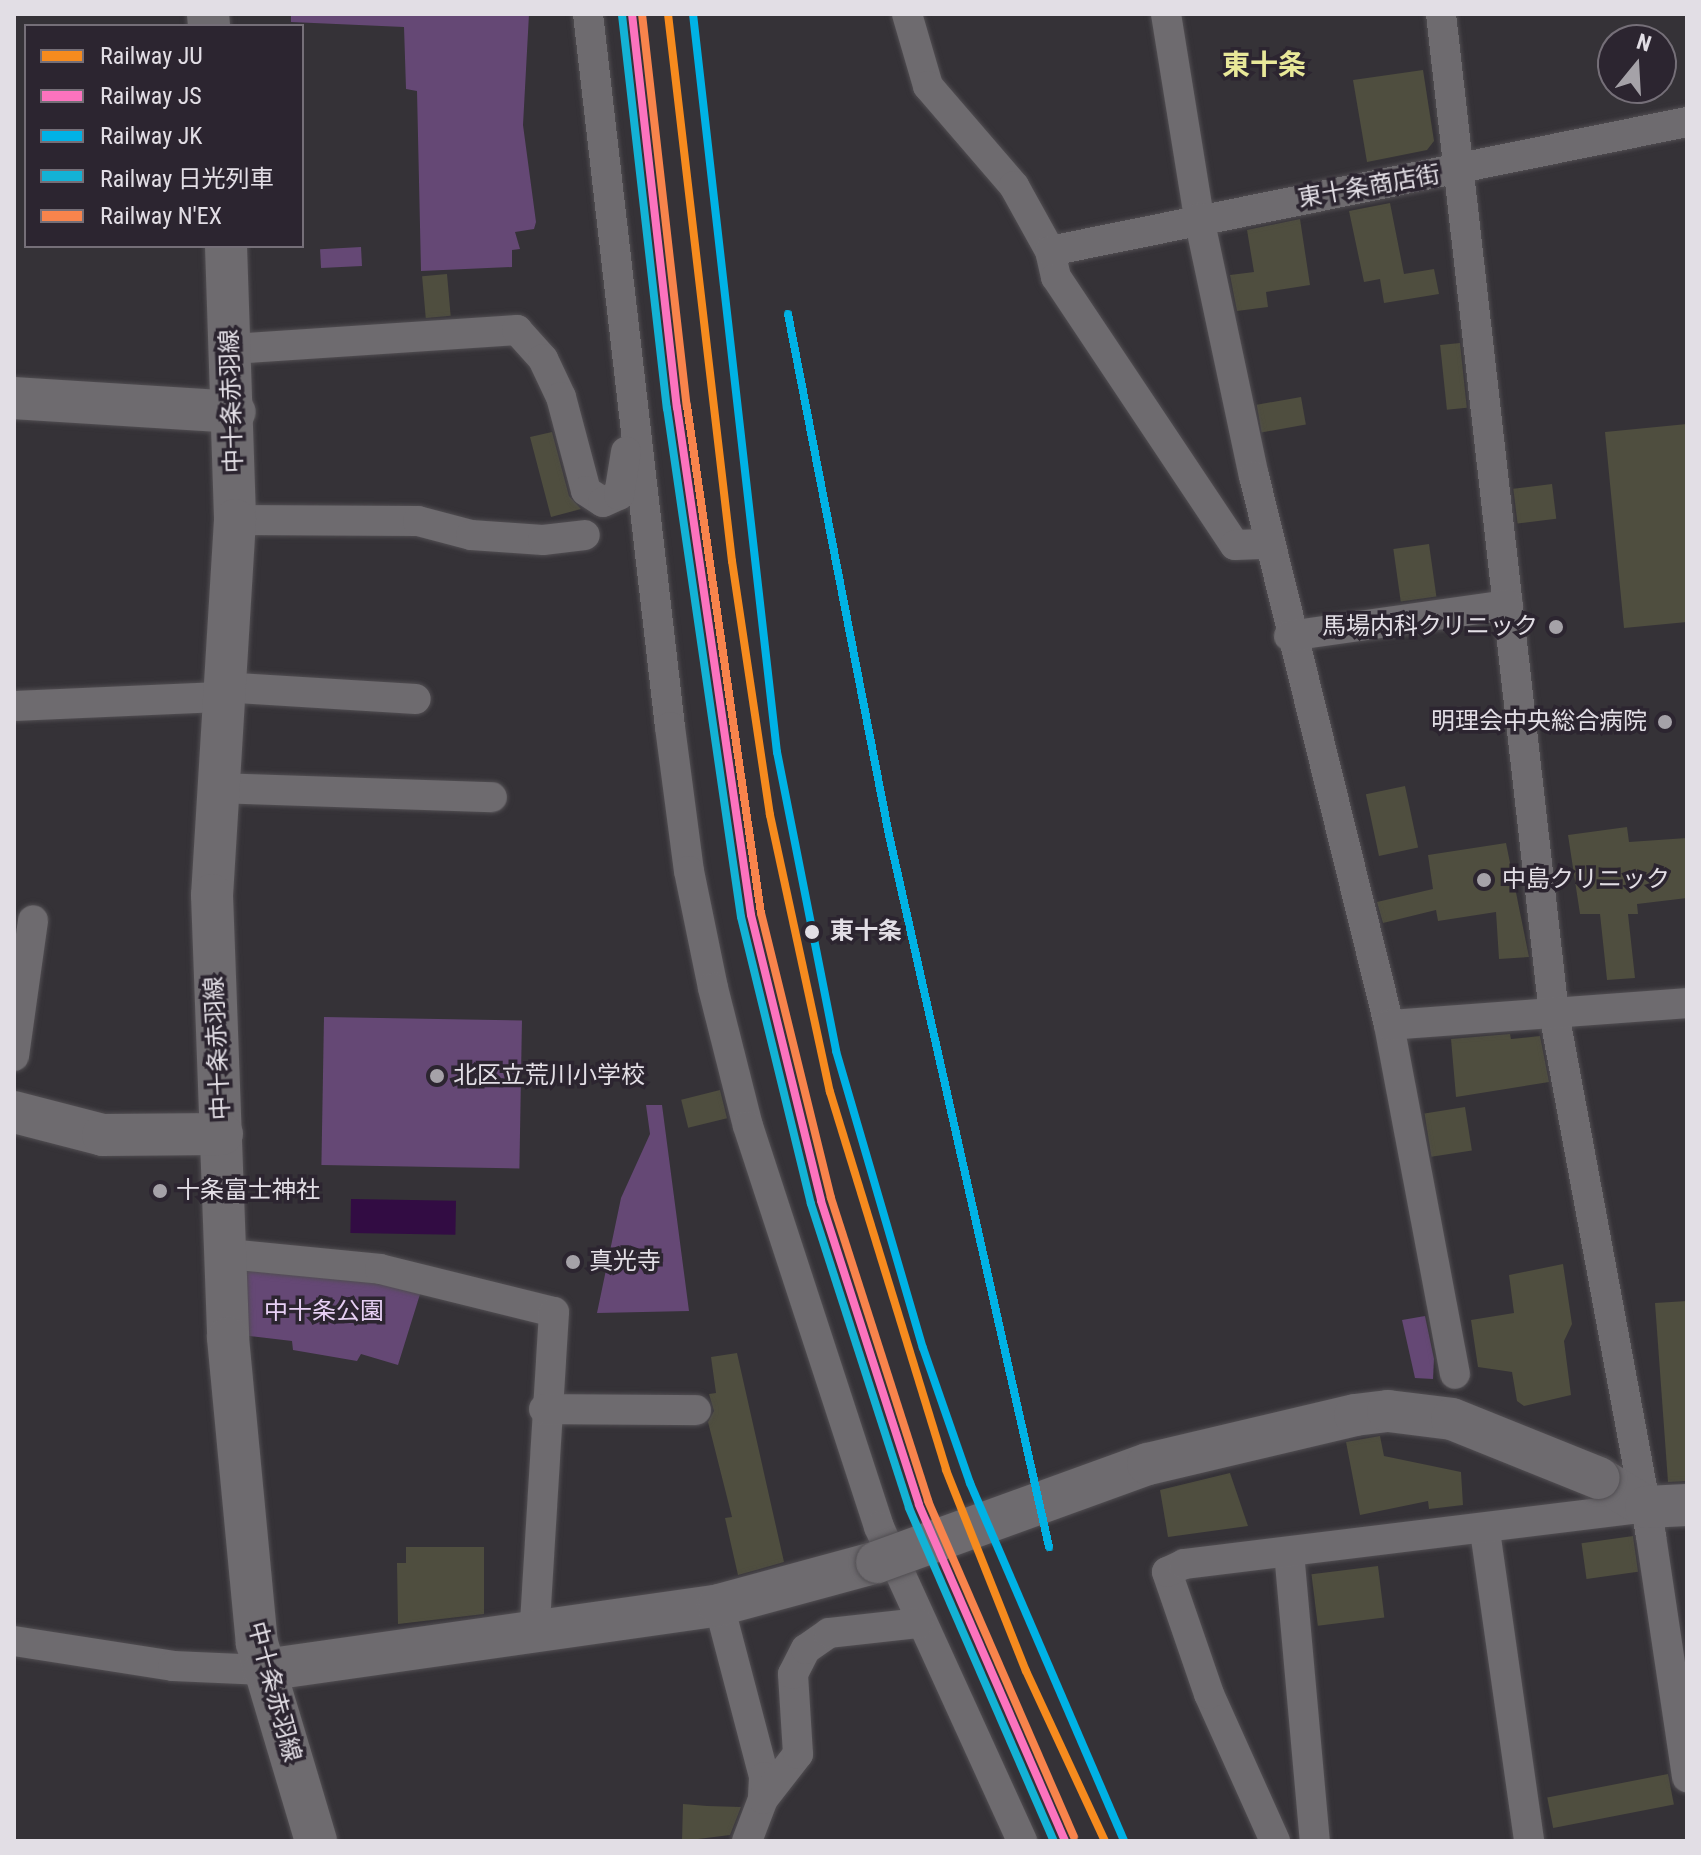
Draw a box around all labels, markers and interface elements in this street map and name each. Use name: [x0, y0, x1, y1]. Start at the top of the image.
legend: [24, 24, 304, 248]
north arrow: [1597, 24, 1677, 104]
text: N: [1634, 29, 1654, 57]
text: Railway JU: [100, 42, 203, 70]
district label: 東十条: [1222, 48, 1306, 82]
text: Railway JS: [100, 82, 202, 110]
text: Railway JK: [100, 122, 202, 150]
street label: 東十条商店街: [1296, 160, 1442, 214]
text: Railway 日光列車: [100, 165, 274, 193]
text: Railway N'EX: [100, 202, 222, 230]
street label: 中十条赤羽線: [215, 329, 249, 473]
place label: 馬場内科クリニック: [1322, 613, 1538, 641]
marker: 馬場内科クリニック: [1545, 616, 1567, 638]
place label: 明理会中央総合病院: [1431, 708, 1647, 736]
marker: 明理会中央総合病院: [1654, 711, 1676, 733]
place label: 中島クリニック: [1502, 866, 1670, 894]
marker: 中島クリニック: [1473, 869, 1495, 891]
place label: 東十条: [830, 918, 902, 946]
marker: 東十条: [801, 921, 823, 943]
street label: 中十条赤羽線: [200, 975, 236, 1121]
place label: 北区立荒川小学校: [453, 1062, 645, 1090]
marker: 北区立荒川小学校: [428, 1067, 446, 1085]
place label: 十条富士神社: [176, 1177, 320, 1205]
marker: 十条富士神社: [151, 1182, 169, 1200]
place label: 真光寺: [589, 1248, 661, 1276]
marker: 真光寺: [564, 1253, 582, 1271]
park label: 中十条公園: [264, 1298, 384, 1326]
street label: 中十条赤羽線: [241, 1619, 307, 1765]

